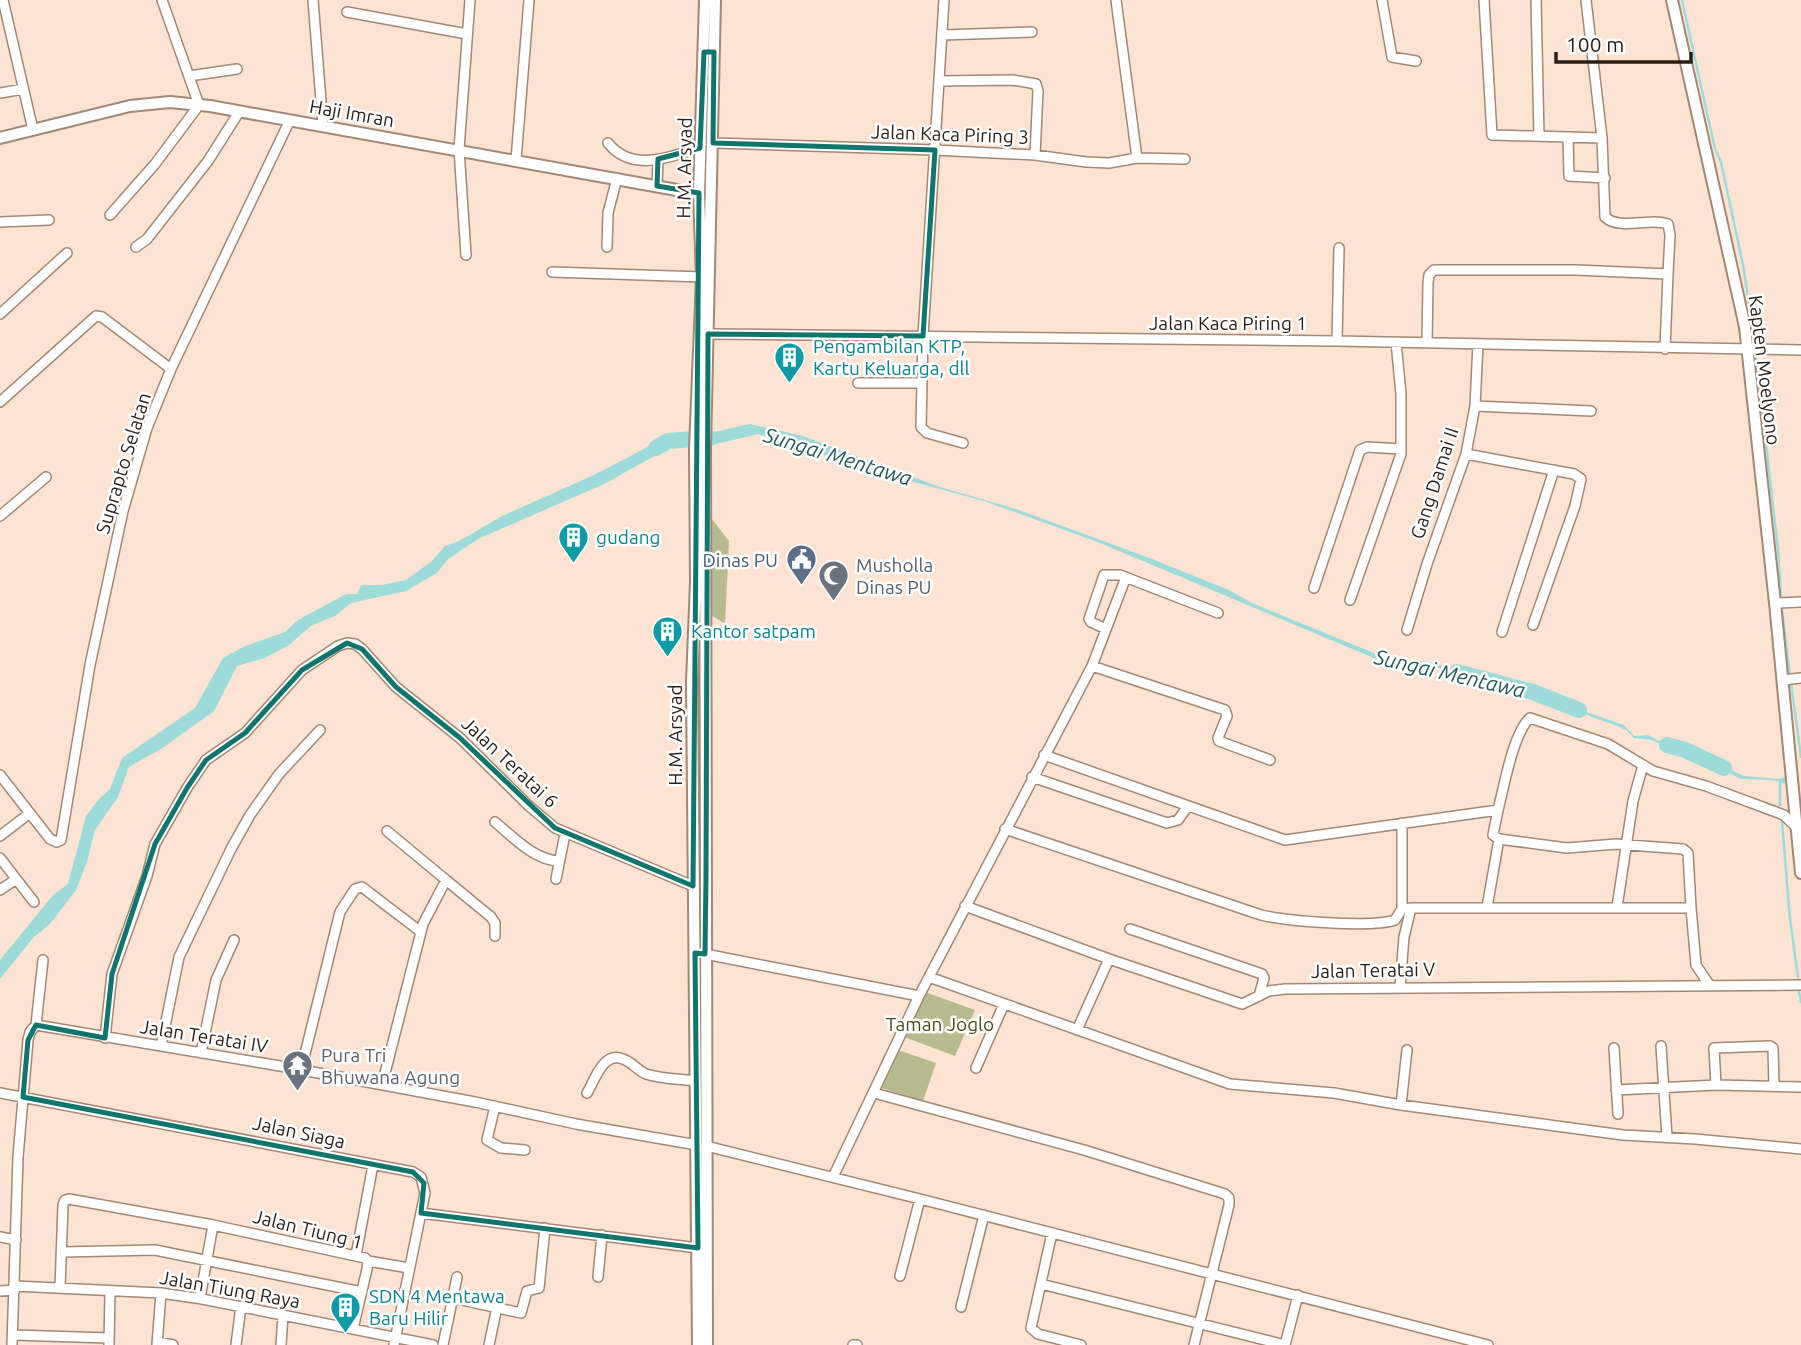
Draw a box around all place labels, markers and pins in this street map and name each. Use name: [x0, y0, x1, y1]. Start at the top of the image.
place label: Pengambilan KTP, Kartu Keluarga, dll: [813, 335, 970, 379]
building icon: Pengambilan KTP, Kartu Keluarga, dll: [773, 340, 807, 384]
building icon: gudang: [556, 520, 590, 564]
place label: gudang: [596, 526, 660, 548]
public building icon: Dinas PU: [784, 543, 818, 587]
place label: Dinas PU: [702, 549, 778, 571]
place label: Musholla Dinas PU: [856, 554, 933, 598]
mosque icon: Musholla Dinas PU: [816, 559, 850, 603]
building icon: Kantor satpam: [651, 614, 685, 658]
place label: Kantor satpam: [691, 620, 816, 642]
place label: Pura Tri Bhuwana Agung: [321, 1044, 460, 1088]
temple icon: Pura Tri Bhuwana Agung: [281, 1049, 315, 1093]
place label: SDN 4 Mentawa Baru Hilir: [369, 1285, 505, 1329]
building icon: SDN 4 Mentawa Baru Hilir: [329, 1290, 363, 1334]

